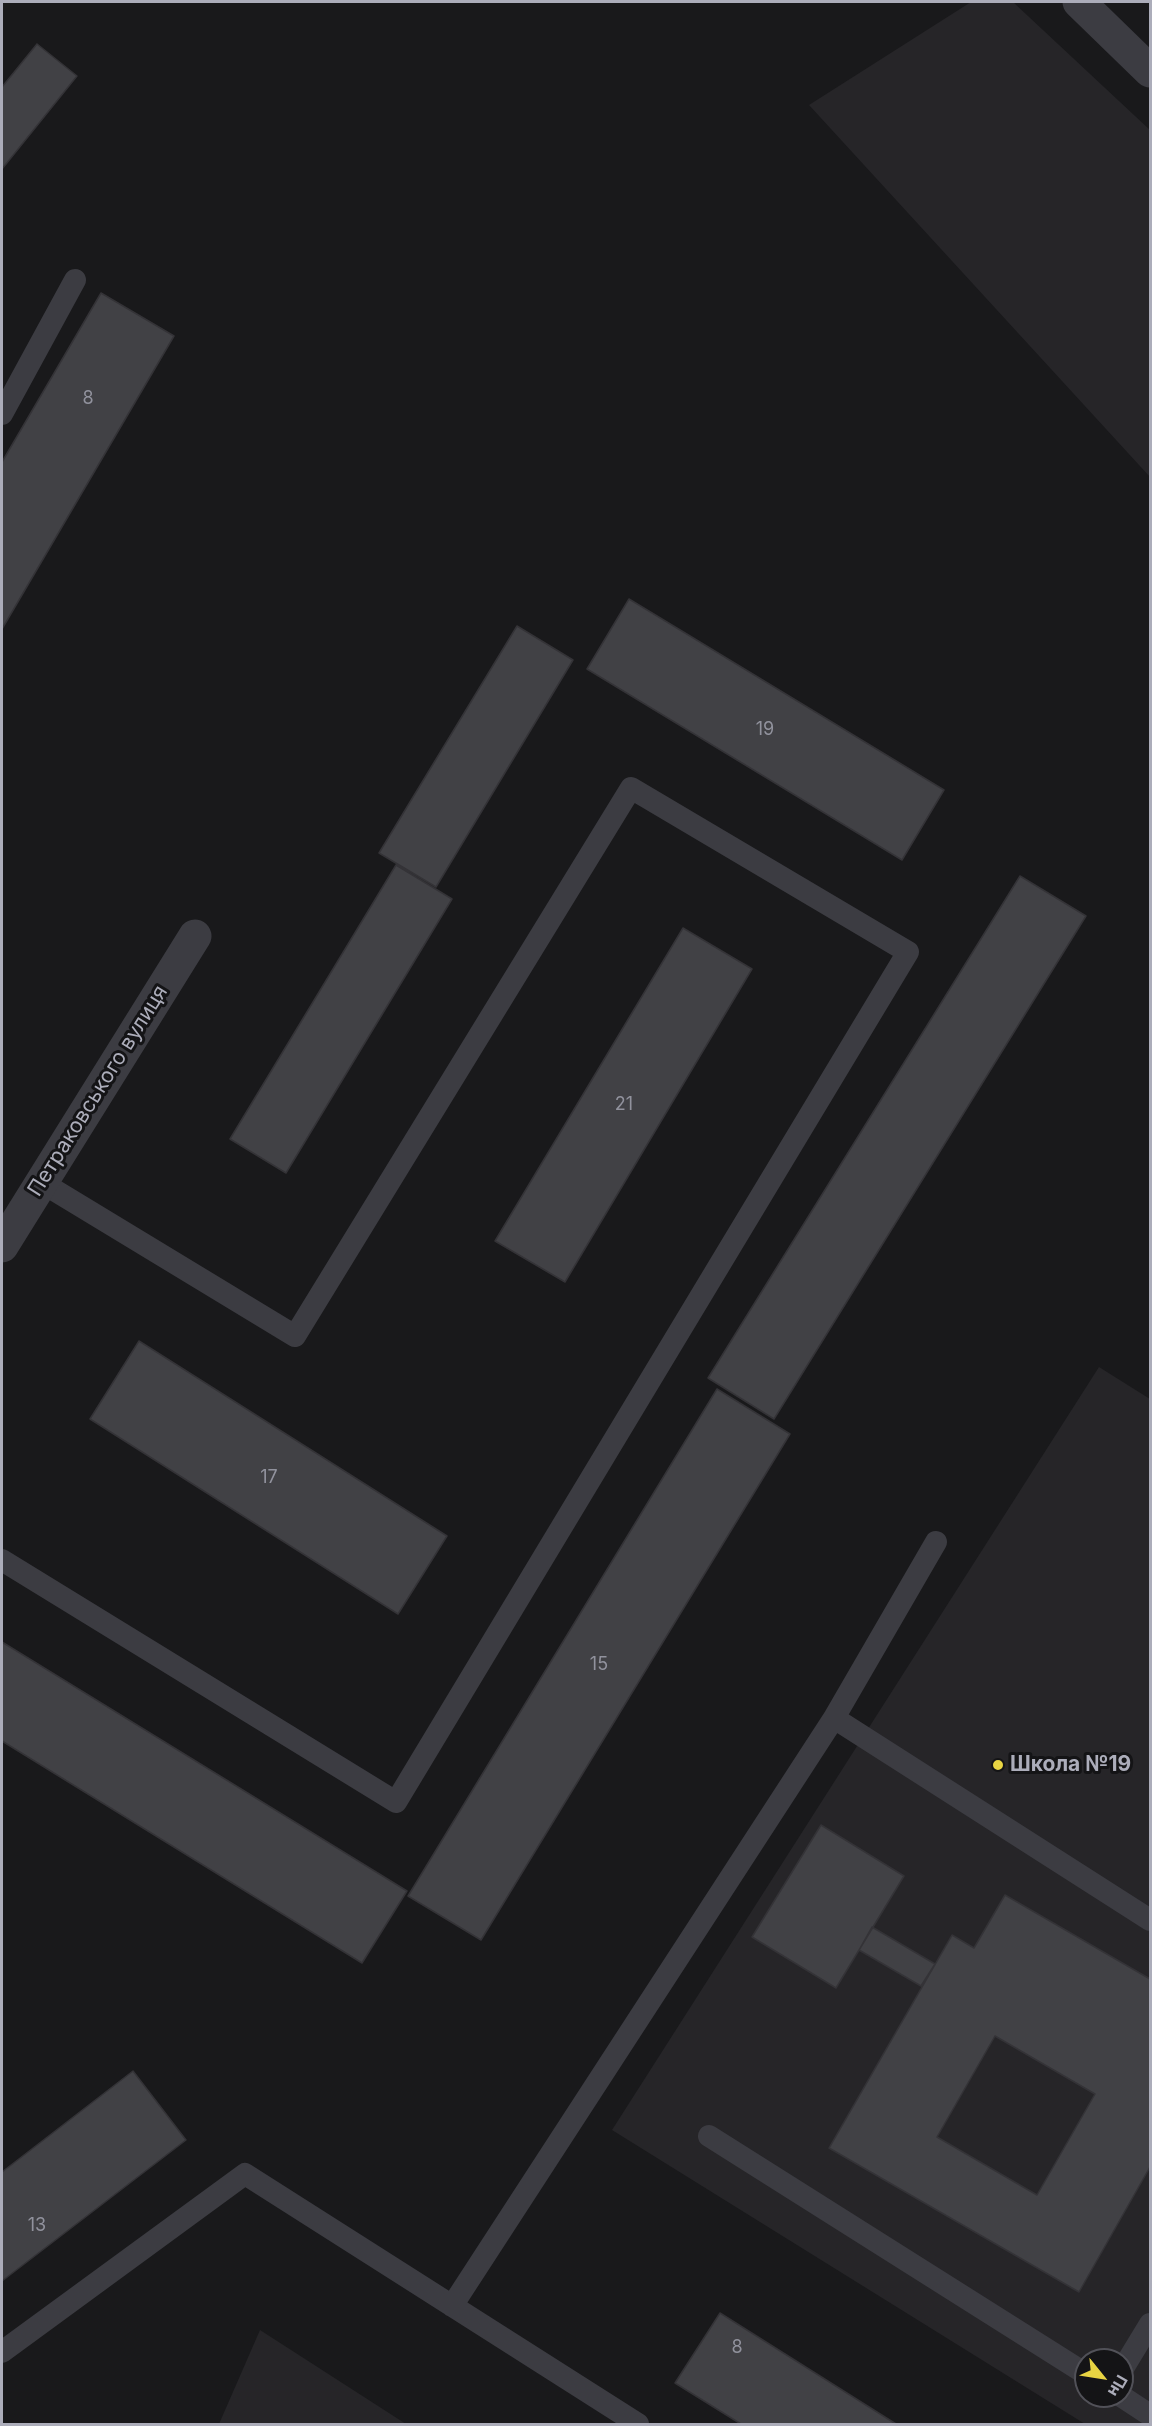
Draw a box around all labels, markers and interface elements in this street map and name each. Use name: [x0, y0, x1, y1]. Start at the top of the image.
house number: 8: [82, 388, 94, 410]
house number: 19: [756, 719, 774, 741]
street label: Петраковського вулиця: [23, 981, 173, 1201]
house number: 21: [615, 1094, 633, 1116]
house number: 17: [260, 1467, 278, 1489]
house number: 15: [590, 1654, 608, 1676]
place label: Школа №19: [1010, 1752, 1131, 1778]
marker: Школа №19: [991, 1758, 1005, 1772]
house number: 13: [28, 2215, 46, 2237]
house number: 8: [731, 2337, 743, 2359]
north arrow: [1074, 2348, 1134, 2408]
text: Пн: [1104, 2372, 1132, 2400]

